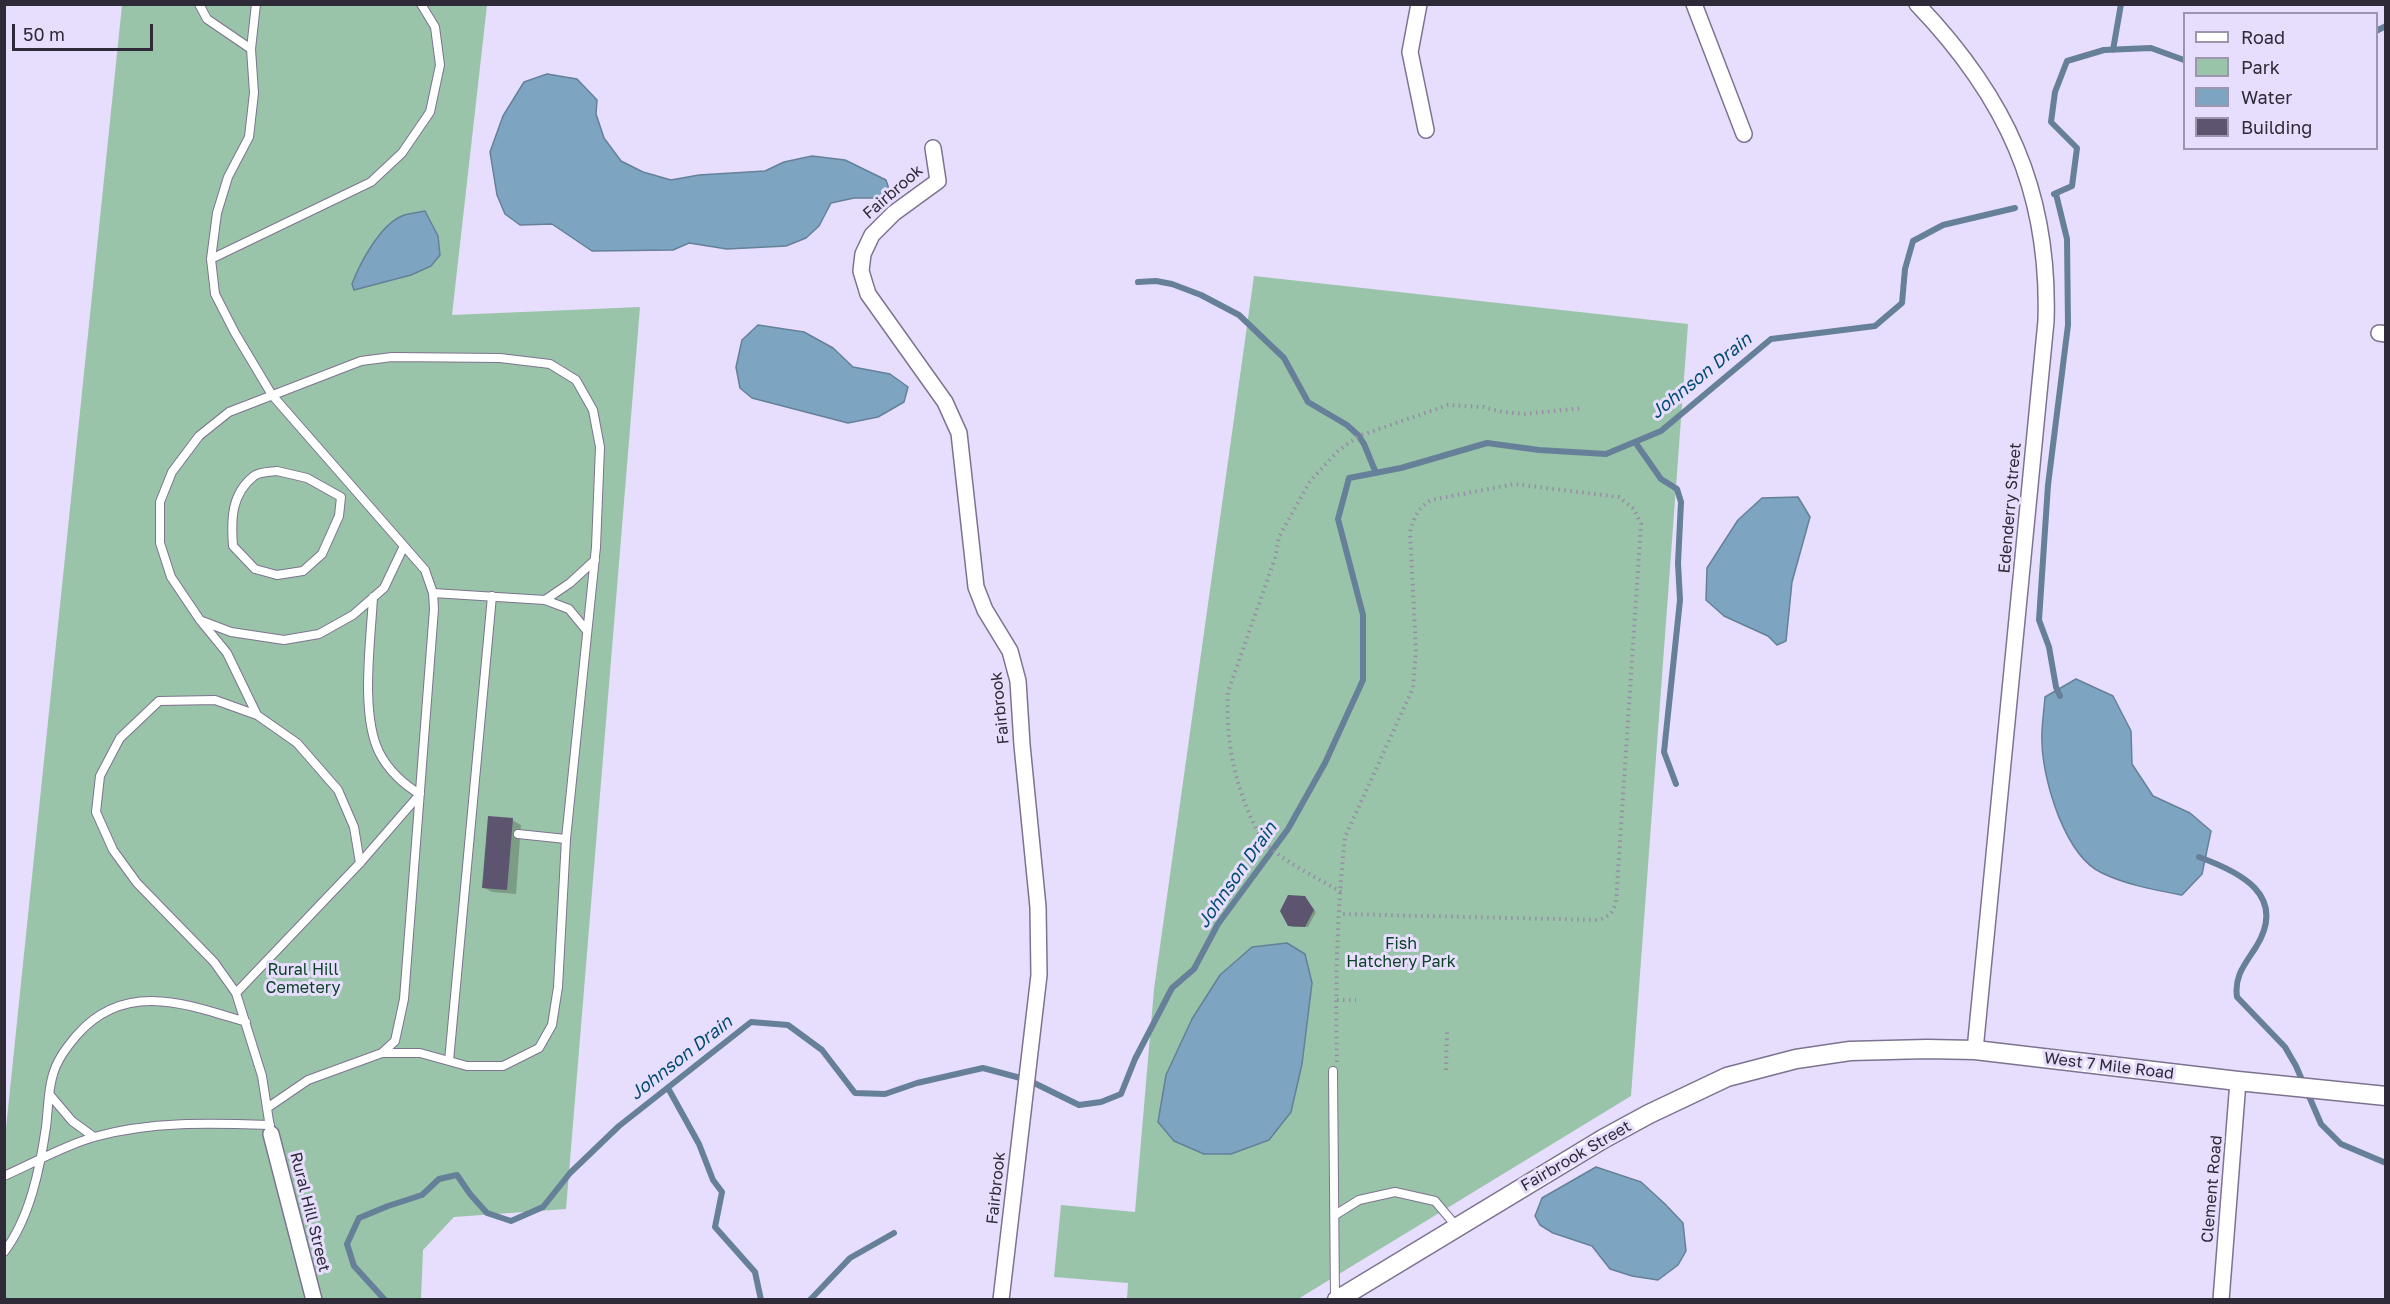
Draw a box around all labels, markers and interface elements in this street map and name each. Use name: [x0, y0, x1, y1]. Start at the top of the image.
scale bar: [15, 12, 156, 50]
legend: [2183, 12, 2378, 150]
text: 50 m: [23, 23, 65, 45]
text: Road: [2241, 26, 2285, 48]
text: Park: [2241, 56, 2280, 78]
text: Water: [2241, 86, 2292, 108]
text: Building: [2241, 116, 2312, 138]
street label: Fairbrook: [859, 161, 927, 223]
water label: Johnson Drain: [1646, 328, 1756, 424]
street label: Edenderry Street: [1995, 442, 2025, 574]
street label: Fairbrook: [987, 671, 1013, 745]
water label: Johnson Drain: [1192, 818, 1282, 932]
park label: Fish Hatchery Park: [1346, 934, 1456, 972]
park label: Rural Hill Cemetery: [266, 960, 340, 998]
water label: Johnson Drain: [625, 1011, 737, 1105]
street label: West 7 Mile Road: [2043, 1048, 2175, 1084]
street label: Fairbrook Street: [1517, 1117, 1635, 1195]
street label: Clement Road: [2198, 1134, 2226, 1244]
street label: Rural Hill Street: [286, 1150, 334, 1274]
street label: Fairbrook: [983, 1151, 1009, 1225]

